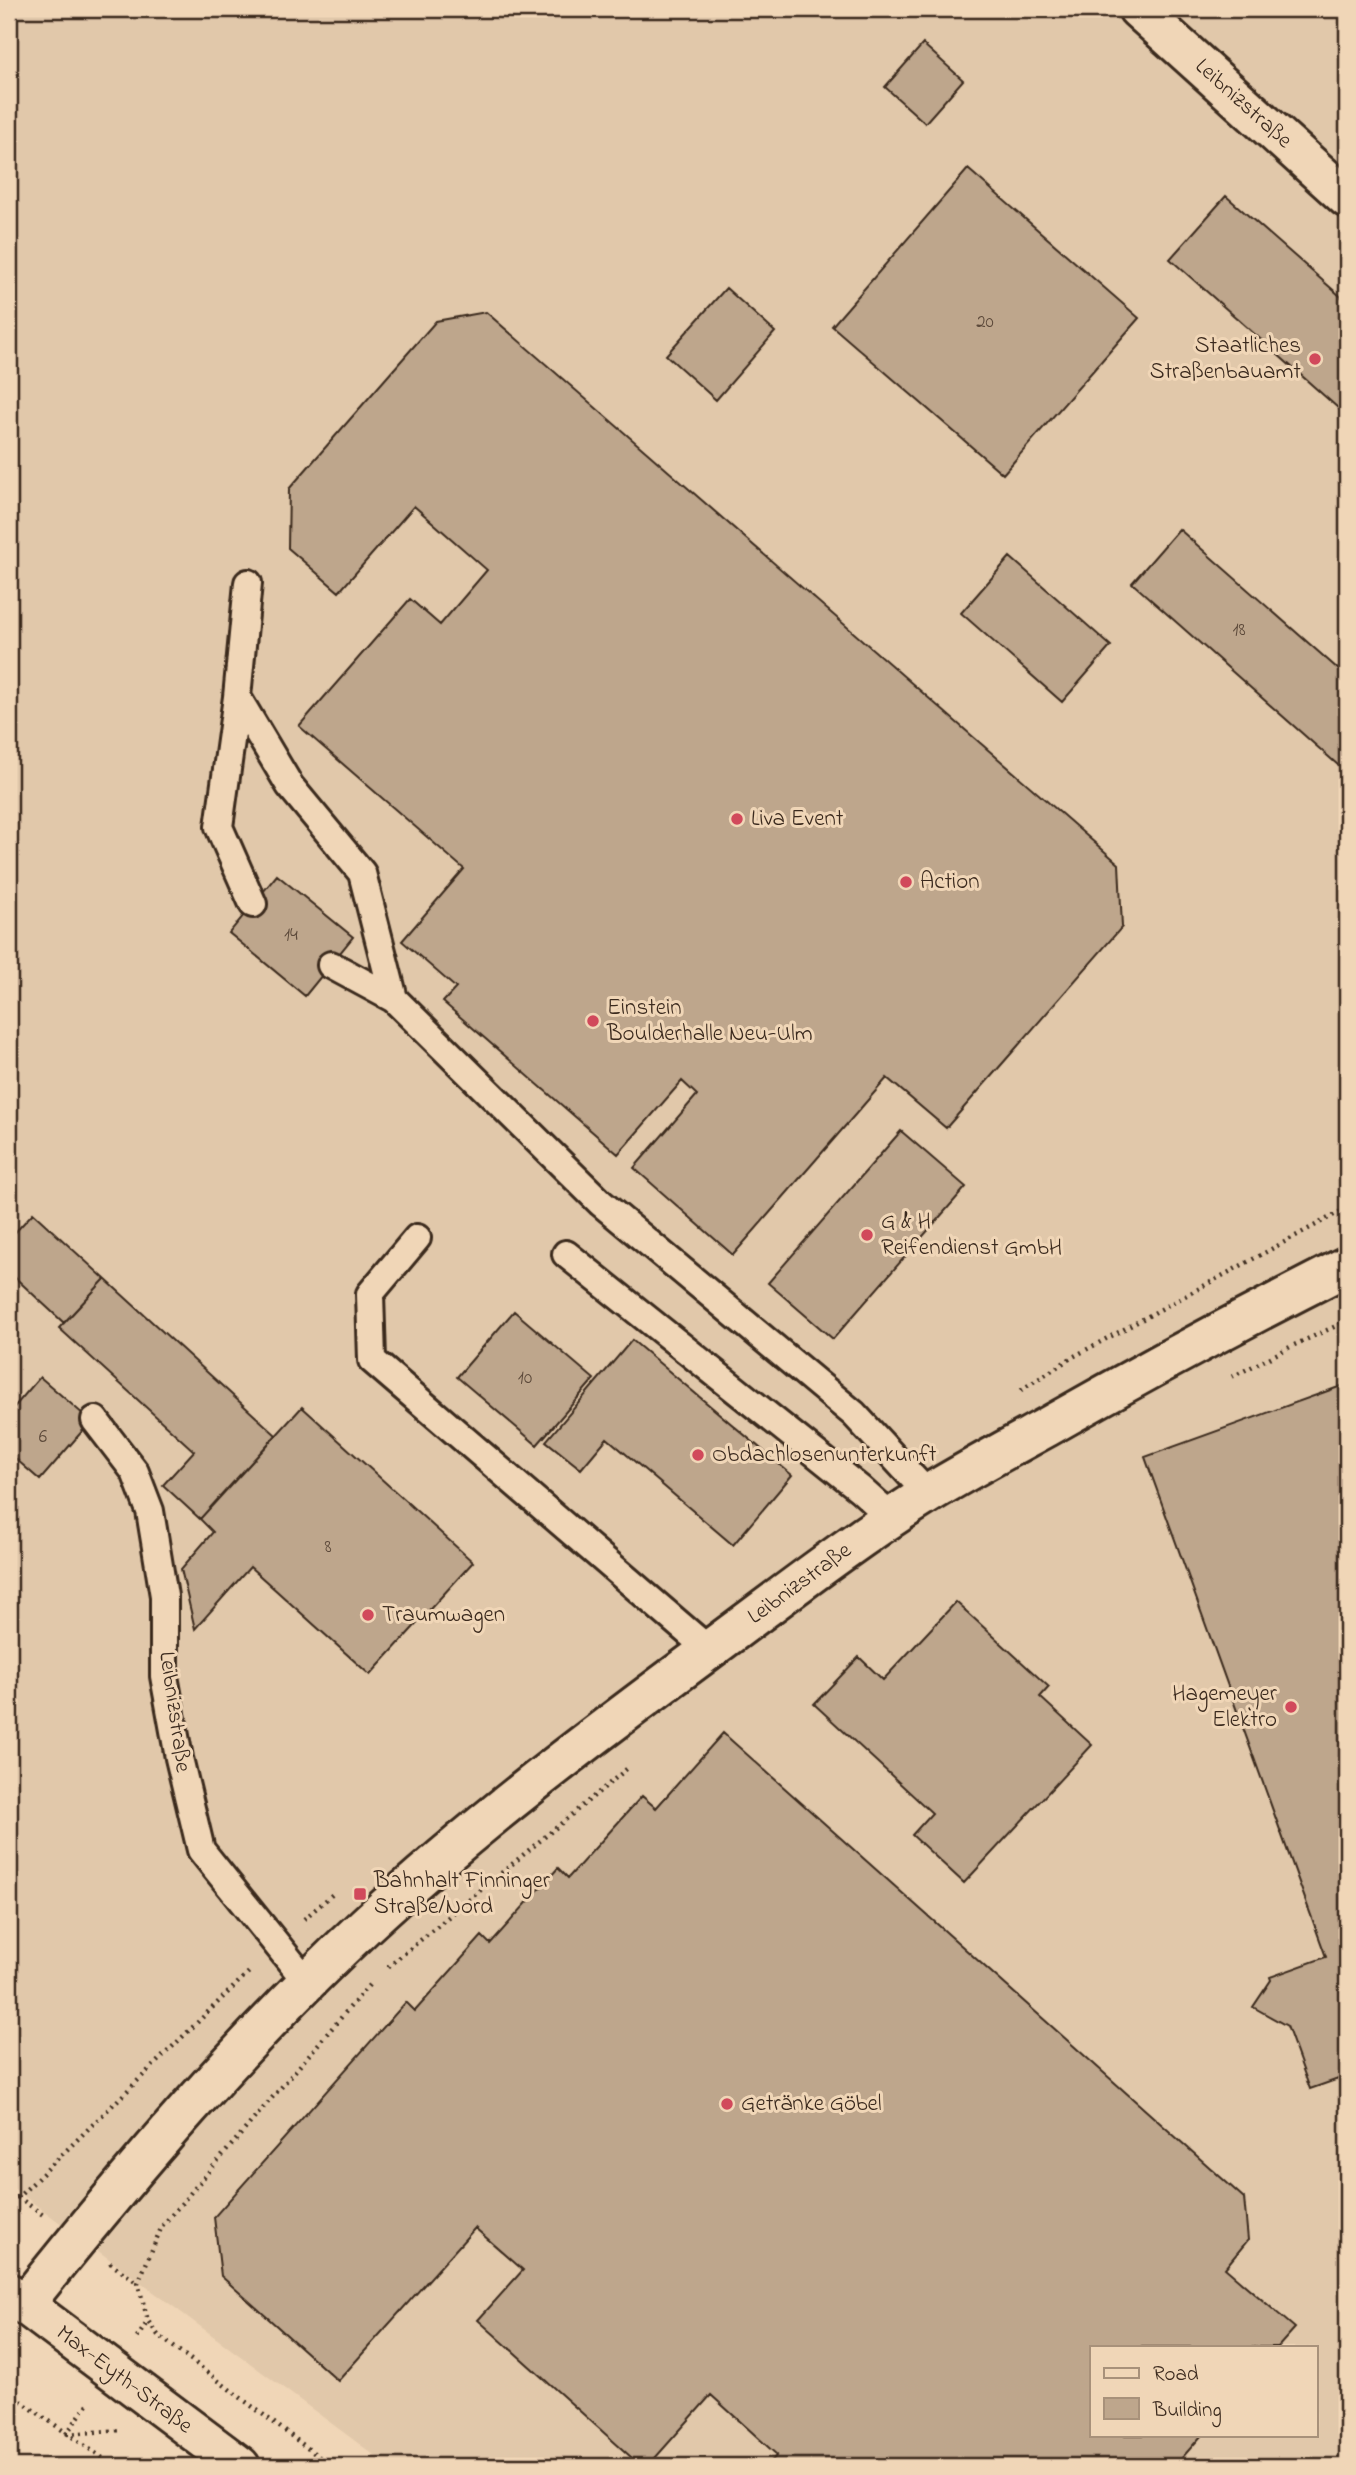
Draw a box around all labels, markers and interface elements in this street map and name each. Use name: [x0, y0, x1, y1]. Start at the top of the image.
street label: Leibnizstraße: [1187, 51, 1300, 157]
house number: 20: [976, 309, 994, 336]
place label: Staatliches Straßenbauamt: [1150, 330, 1301, 389]
marker: Staatliches Straßenbauamt: [1307, 351, 1323, 367]
house number: 18: [1232, 617, 1246, 644]
place label: Liva Event: [751, 803, 844, 836]
marker: Liva Event: [729, 811, 745, 827]
place label: Action: [920, 866, 980, 899]
marker: Action: [898, 874, 914, 890]
house number: 14: [284, 922, 298, 949]
place label: Einstein Boulderhalle Neu-Ulm: [606, 992, 813, 1051]
marker: Einstein Boulderhalle Neu-Ulm: [585, 1013, 601, 1029]
place label: G & H Reifendienst GmbH: [881, 1206, 1062, 1265]
marker: G & H Reifendienst GmbH: [859, 1227, 875, 1243]
house number: 10: [518, 1365, 532, 1392]
house number: 6: [39, 1424, 47, 1451]
place label: Obdachlosenunterkunft: [712, 1439, 937, 1472]
marker: Obdachlosenunterkunft: [690, 1447, 706, 1463]
house number: 8: [324, 1534, 332, 1561]
street label: Leibnizstraße: [741, 1535, 859, 1633]
place label: Traumwagen: [382, 1599, 505, 1633]
marker: Traumwagen: [360, 1607, 376, 1623]
street label: Leibnizstraße: [149, 1650, 199, 1775]
place label: Hagemeyer Elektro: [1172, 1678, 1278, 1737]
marker: Hagemeyer Elektro: [1283, 1699, 1299, 1715]
place label: Bahnhalt Finninger Straße/Nord: [373, 1865, 551, 1924]
marker: Bahnhalt Finninger Straße/Nord: [352, 1886, 368, 1902]
place label: Getränke Göbel: [741, 2088, 882, 2121]
marker: Getränke Göbel: [719, 2096, 735, 2112]
street label: Max-Eyth-Straße: [47, 2318, 200, 2444]
legend: [1090, 2346, 1318, 2436]
text: Road: [1153, 2360, 1199, 2390]
text: Building: [1152, 2396, 1222, 2428]

